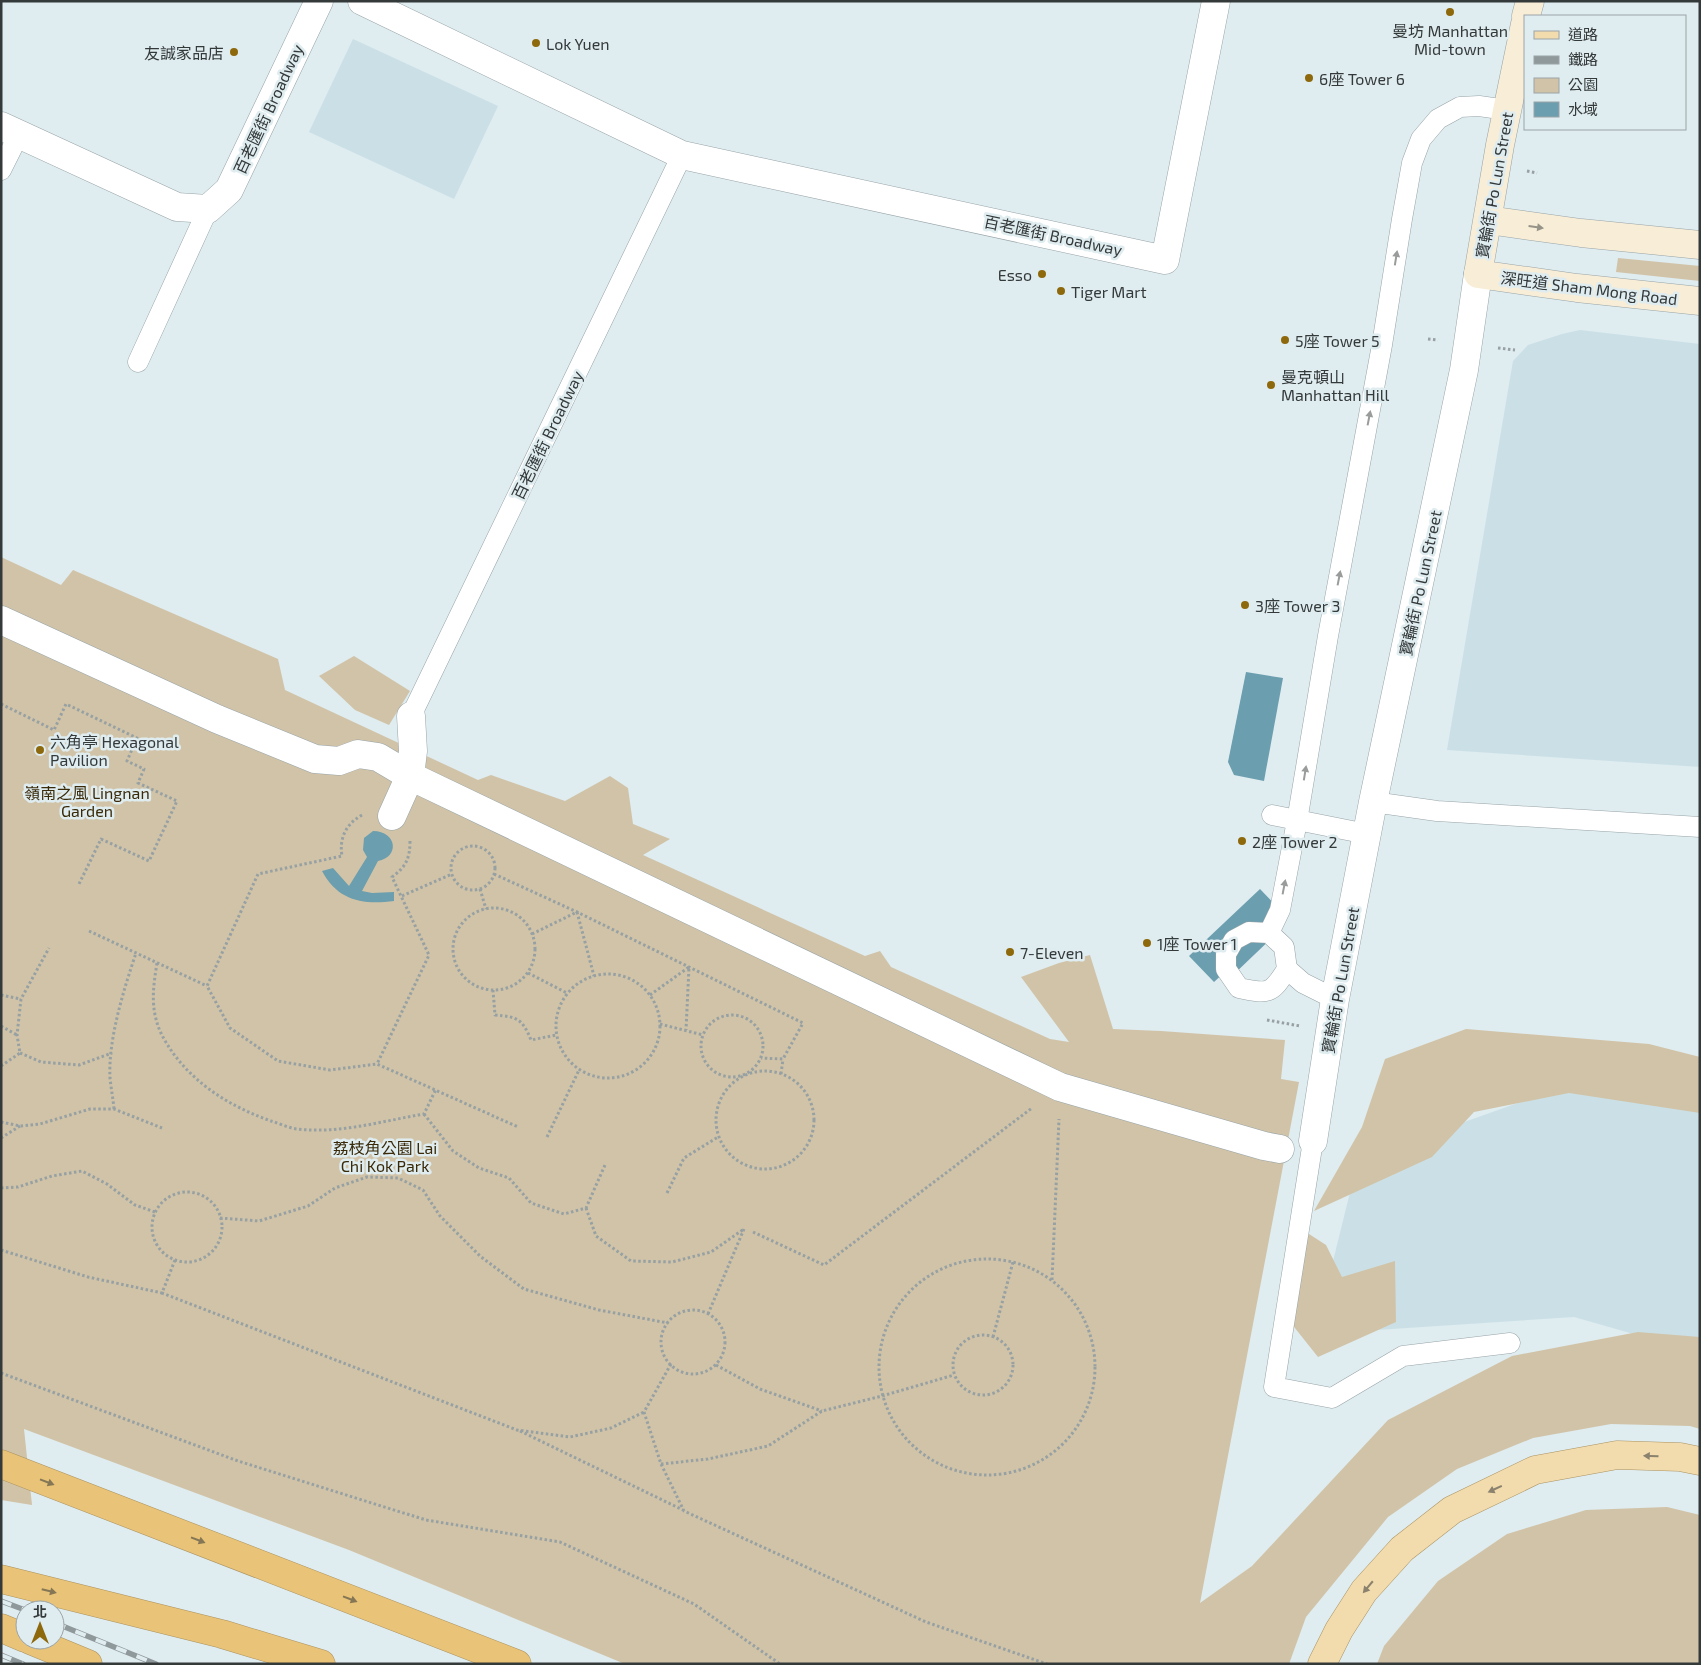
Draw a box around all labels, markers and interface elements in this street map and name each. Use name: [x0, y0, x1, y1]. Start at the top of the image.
marker: 曼坊 Manhattan Mid-town: [1444, 6, 1456, 18]
legend: [1524, 15, 1686, 130]
place label: 曼坊 Manhattan Mid-town: [1392, 21, 1508, 58]
text: 道路: [1568, 25, 1598, 43]
place label: Lok Yuen: [546, 34, 610, 53]
marker: Lok Yuen: [530, 37, 542, 49]
street label: 百老匯街 Broadway: [230, 41, 307, 177]
place label: 友誠家品店: [144, 43, 224, 62]
marker: 友誠家品店: [228, 46, 240, 58]
text: 鐵路: [1568, 50, 1598, 68]
place label: 6座 Tower 6: [1319, 69, 1405, 88]
marker: 6座 Tower 6: [1303, 72, 1315, 84]
text: 公園: [1568, 75, 1598, 93]
text: 水域: [1568, 100, 1598, 118]
street label: 寶輪街 Po Lun Street: [1472, 110, 1516, 260]
street label: 百老匯街 Broadway: [982, 211, 1125, 259]
one-way arrow: [1529, 223, 1545, 231]
one-way arrow: [1392, 250, 1400, 266]
place label: Esso: [998, 265, 1032, 284]
marker: Esso: [1036, 268, 1048, 280]
street label: 深旺道 Sham Mong Road: [1500, 268, 1678, 308]
place label: Tiger Mart: [1071, 282, 1147, 301]
marker: Tiger Mart: [1055, 285, 1067, 297]
place label: 5座 Tower 5: [1295, 331, 1380, 350]
marker: 5座 Tower 5: [1279, 334, 1291, 346]
street label: 百老匯街 Broadway: [508, 367, 587, 503]
place label: 曼克頓山 Manhattan Hill: [1281, 367, 1389, 404]
marker: 曼克頓山 Manhattan Hill: [1265, 379, 1277, 391]
one-way arrow: [1365, 410, 1373, 426]
street label: 寶輪街 Po Lun Street: [1395, 509, 1445, 657]
one-way arrow: [1335, 570, 1343, 586]
place label: 3座 Tower 3: [1255, 596, 1340, 615]
marker: 3座 Tower 3: [1239, 599, 1251, 611]
place label: 六角亭 Hexagonal Pavilion: [50, 732, 179, 769]
marker: 六角亭 Hexagonal Pavilion: [34, 744, 46, 756]
one-way arrow: [1302, 764, 1310, 780]
park label: 嶺南之風 Lingnan Garden: [24, 783, 150, 820]
place label: 2座 Tower 2: [1252, 832, 1337, 851]
marker: 2座 Tower 2: [1236, 835, 1248, 847]
one-way arrow: [1281, 879, 1289, 895]
street label: 寶輪街 Po Lun Street: [1318, 905, 1362, 1055]
place label: 1座 Tower 1: [1157, 934, 1237, 953]
marker: 1座 Tower 1: [1141, 937, 1153, 949]
place label: 7-Eleven: [1020, 943, 1084, 962]
marker: 7-Eleven: [1004, 946, 1016, 958]
park label: 荔枝角公園 Lai Chi Kok Park: [333, 1138, 437, 1175]
one-way arrow: [1643, 1452, 1659, 1460]
one-way arrow: [40, 1478, 55, 1486]
one-way arrow: [1488, 1486, 1502, 1494]
one-way arrow: [191, 1537, 205, 1545]
one-way arrow: [1362, 1581, 1373, 1594]
one-way arrow: [41, 1587, 56, 1595]
one-way arrow: [343, 1595, 358, 1603]
north arrow: [15, 1600, 65, 1650]
text: 北: [33, 1603, 47, 1620]

